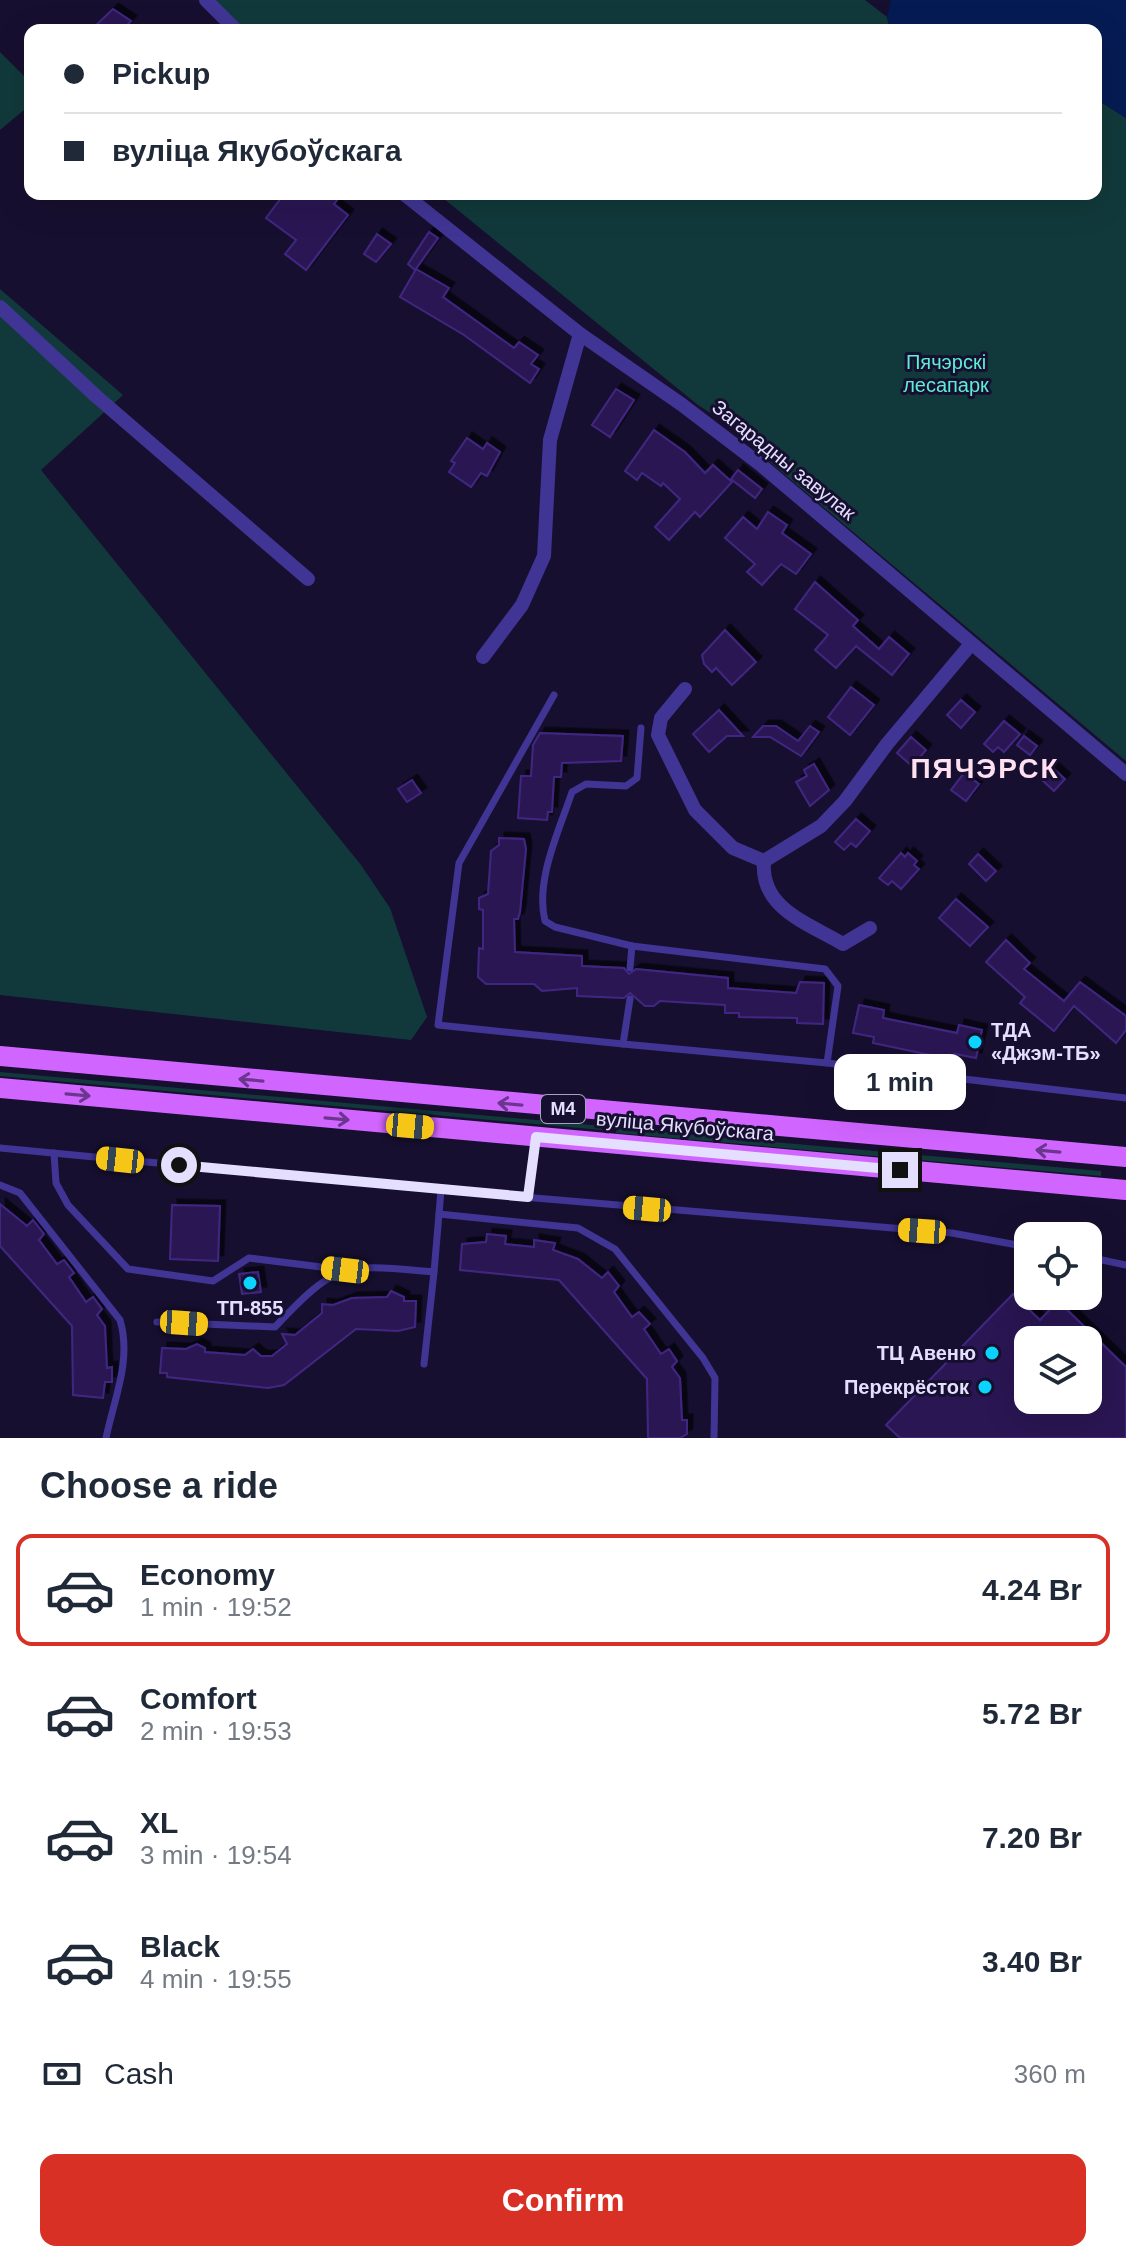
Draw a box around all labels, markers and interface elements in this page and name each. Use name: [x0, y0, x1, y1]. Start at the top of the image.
text: Pickup: [112, 57, 210, 90]
text: вуліца Якубоўскага: [112, 134, 402, 167]
park label: Пячэрскі лесапарк: [903, 351, 989, 396]
street label: Загарадны завулак: [708, 396, 860, 525]
district label: ПЯЧЭРСК: [910, 753, 1060, 784]
place label: ТДА «Джэм-ТБ»: [991, 1019, 1101, 1064]
marker: ТДА «Джэм-ТБ»: [966, 1033, 984, 1051]
callout: 1 min: [834, 1054, 966, 1110]
text: 1 min: [866, 1067, 934, 1097]
one-way arrow: [239, 1072, 265, 1087]
one-way arrow: [64, 1088, 91, 1103]
road number: М4: [541, 1095, 585, 1123]
one-way arrow: [497, 1096, 524, 1111]
street label: вуліца Якубоўскага: [595, 1107, 776, 1145]
one-way arrow: [323, 1112, 350, 1127]
car: [385, 1112, 435, 1140]
one-way arrow: [1035, 1143, 1062, 1158]
car: [95, 1146, 145, 1174]
route start: [161, 1147, 197, 1183]
route end: [882, 1152, 918, 1188]
car: [622, 1195, 672, 1223]
car: [897, 1217, 947, 1245]
map controls: [1014, 1222, 1102, 1414]
button: locate: [1014, 1222, 1102, 1310]
car: [320, 1255, 370, 1285]
marker: ТП-855: [241, 1274, 259, 1292]
place label: ТП-855: [217, 1297, 283, 1319]
car: [159, 1309, 209, 1337]
button: layers: [1014, 1326, 1102, 1414]
place label: ТЦ Авеню: [877, 1342, 976, 1364]
marker: ТЦ Авеню: [983, 1344, 1001, 1362]
place label: Перекрёсток: [844, 1376, 970, 1398]
marker: Перекрёсток: [976, 1378, 994, 1396]
text: Choose a ride: [40, 1465, 278, 1506]
icon: car: [44, 1554, 116, 1626]
text: Economy: [140, 1558, 275, 1591]
text: 4.24 Br: [982, 1573, 1082, 1606]
text: 1 min · 19:52: [140, 1592, 292, 1622]
icon: car: [44, 1678, 116, 1750]
text: Comfort: [140, 1682, 257, 1715]
text: 5.72 Br: [982, 1697, 1082, 1730]
text: 2 min · 19:53: [140, 1716, 292, 1746]
icon: car: [44, 1802, 116, 1874]
text: XL: [140, 1806, 178, 1839]
text: 7.20 Br: [982, 1821, 1082, 1854]
text: 3 min · 19:54: [140, 1840, 292, 1870]
icon: car: [44, 1926, 116, 1998]
text: Black: [140, 1930, 220, 1963]
text: 3.40 Br: [982, 1945, 1082, 1978]
text: 4 min · 19:55: [140, 1964, 292, 1994]
icon: cash: [40, 2052, 84, 2096]
text: Cash: [104, 2057, 174, 2090]
text: 360 m: [1014, 2059, 1086, 2089]
button: Confirm: [40, 2154, 1086, 2246]

